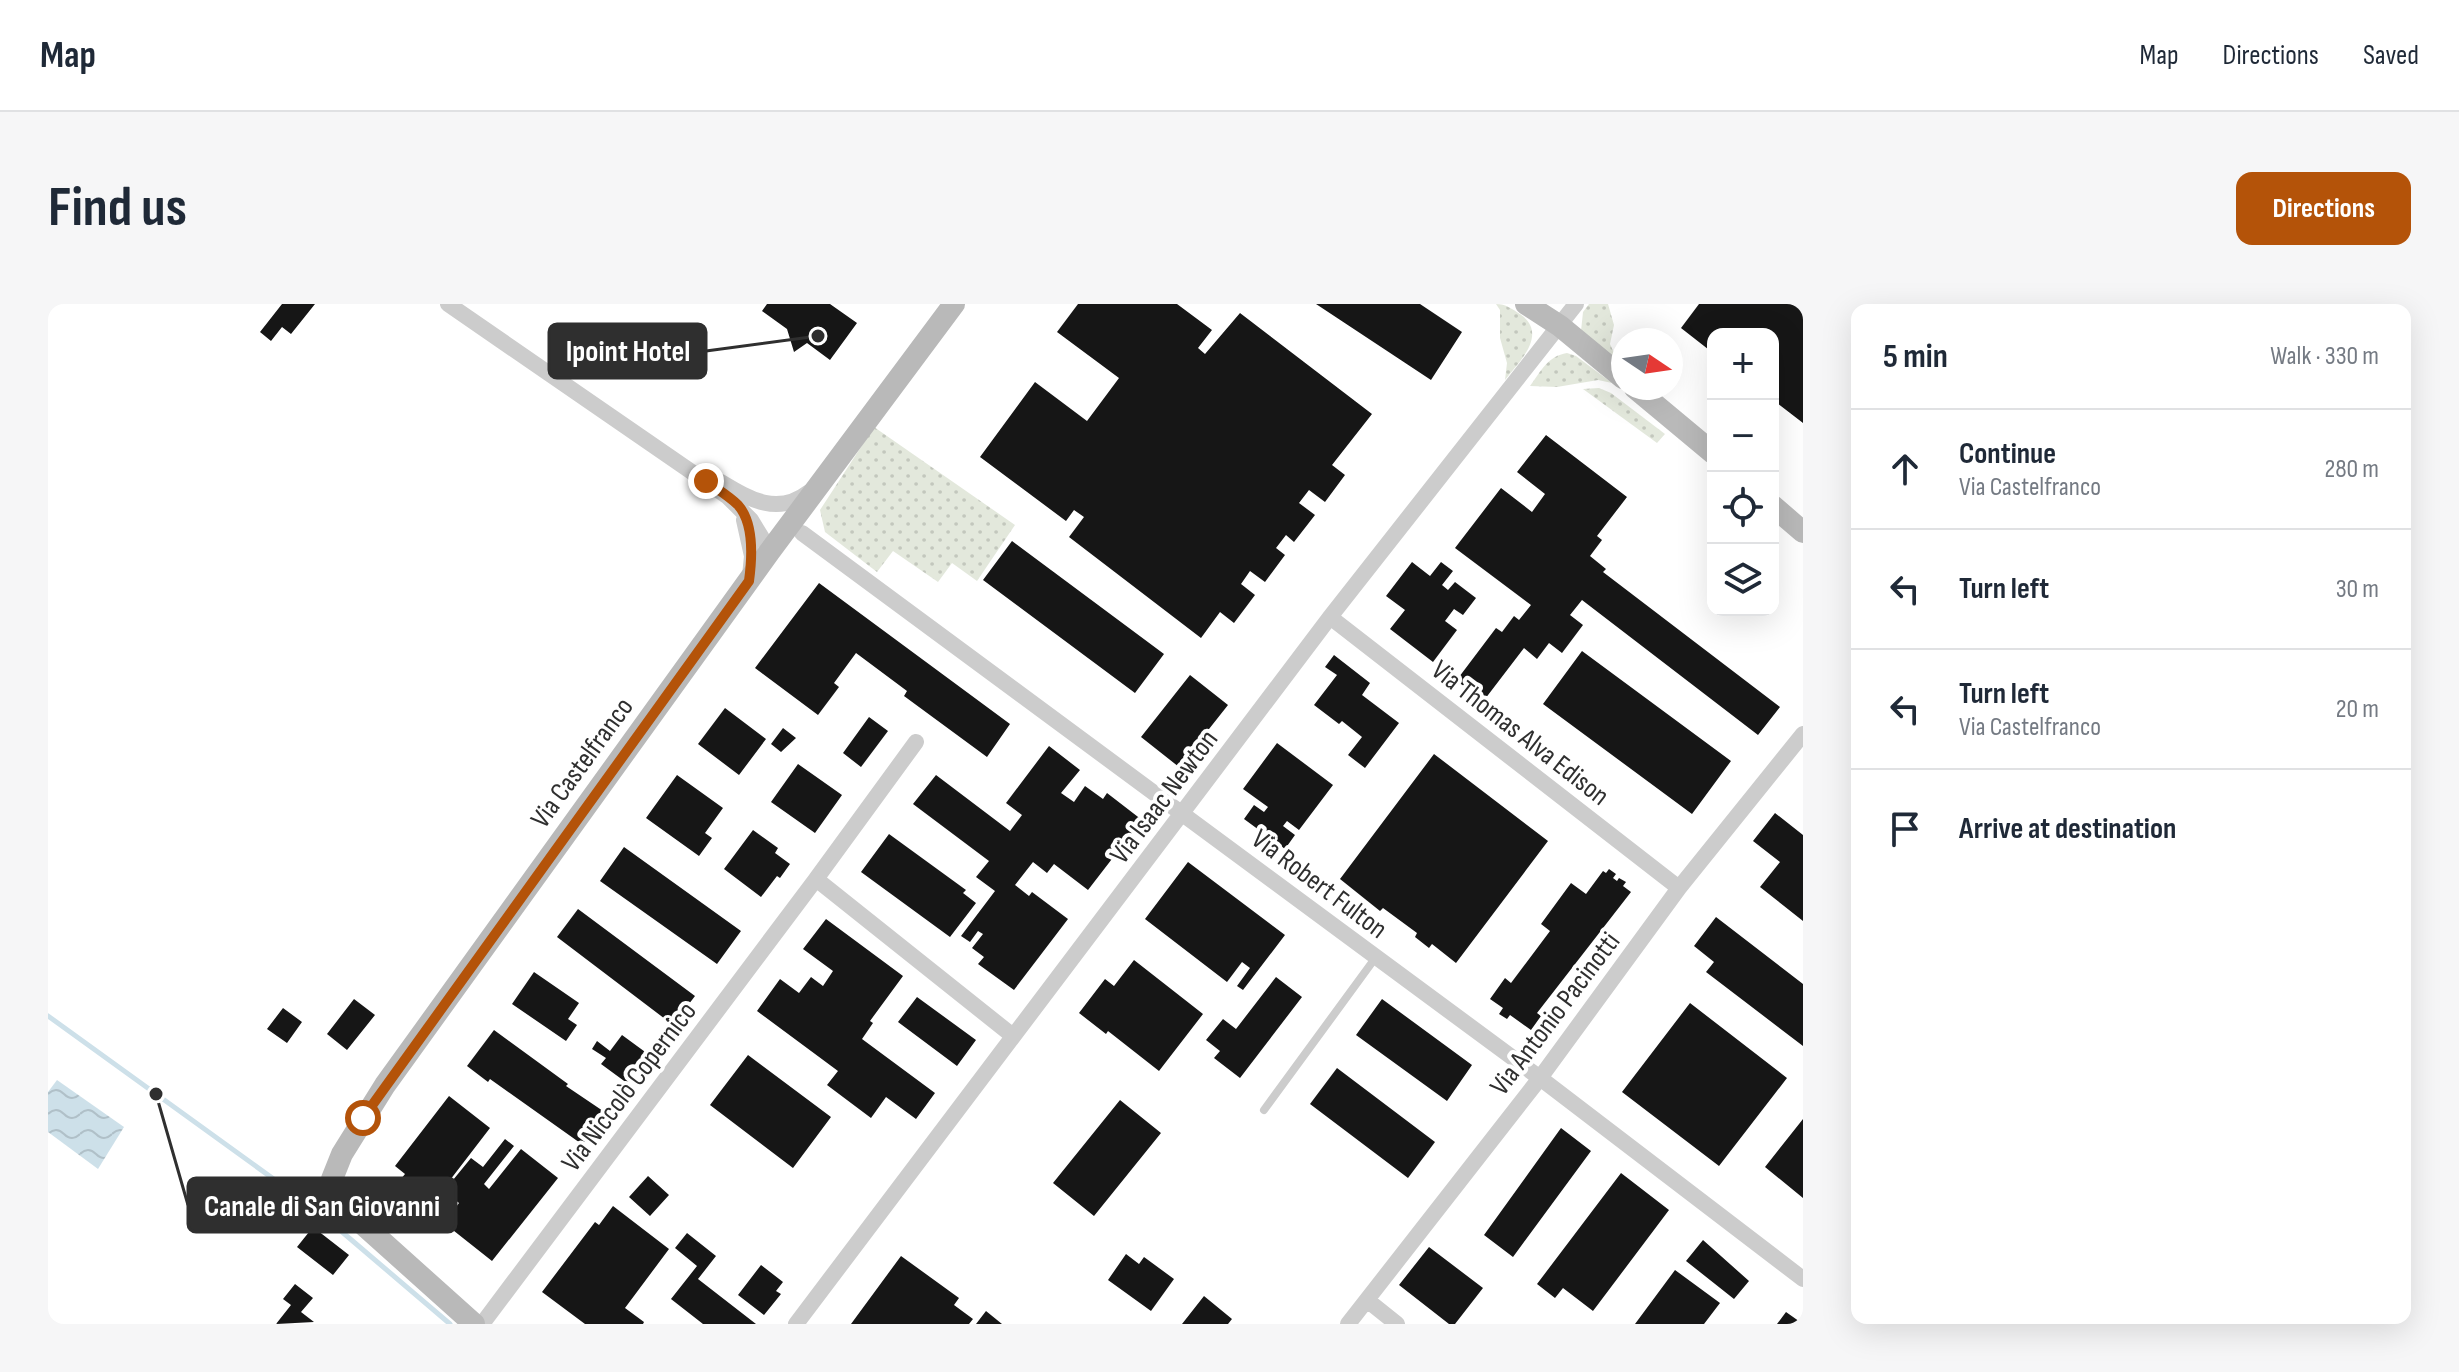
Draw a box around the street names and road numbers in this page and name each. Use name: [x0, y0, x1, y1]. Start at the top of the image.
street label: Via Thomas Alva Edison: [1425, 654, 1615, 813]
street label: Via Castelfranco: [524, 691, 641, 834]
street label: Via Isaac Newton: [1103, 724, 1225, 870]
street label: Via Robert Fulton: [1245, 823, 1393, 946]
street label: Via Antonio Pacinotti: [1483, 926, 1627, 1102]
street label: Via Niccolò Copernico: [555, 996, 704, 1178]

